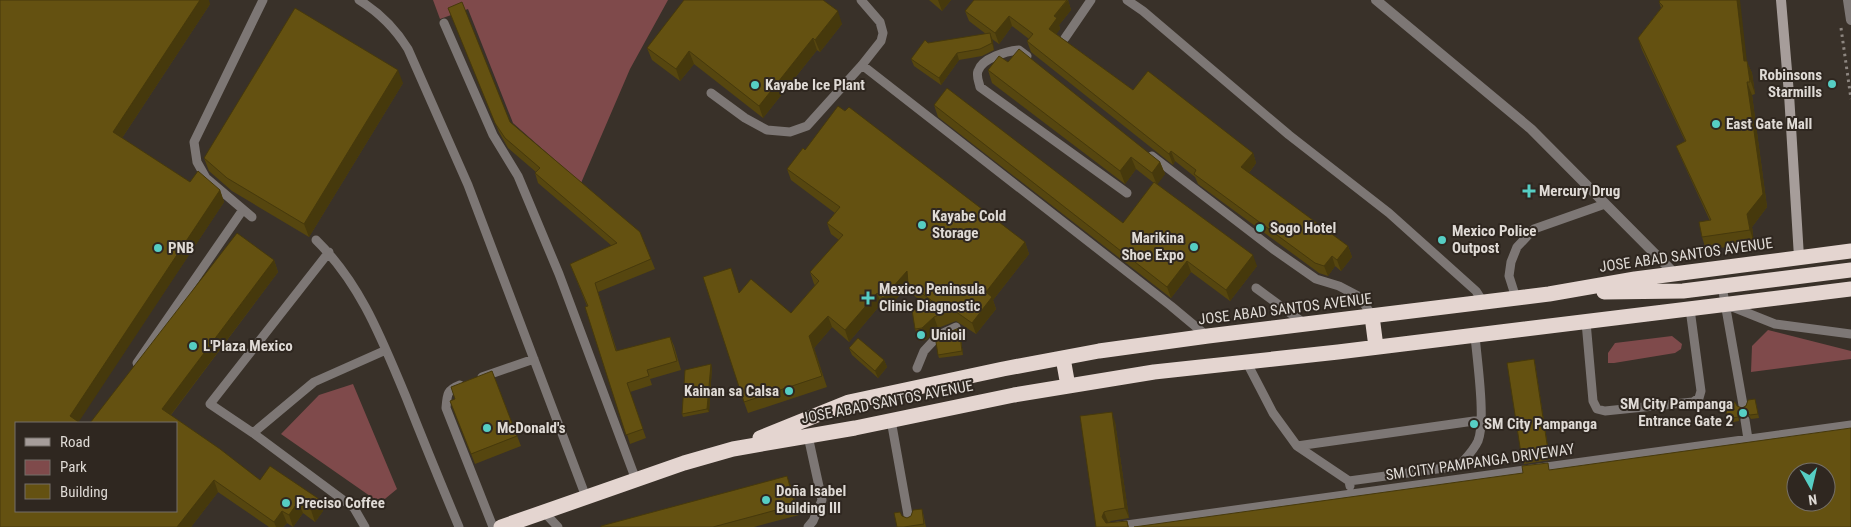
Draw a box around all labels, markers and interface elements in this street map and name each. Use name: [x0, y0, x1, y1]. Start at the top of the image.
place label: Robinsons Starmills: [1759, 66, 1822, 101]
place label: Kayabe Ice Plant: [765, 76, 865, 94]
marker: Robinsons Starmills: [1826, 78, 1838, 90]
marker: Kayabe Ice Plant: [749, 79, 761, 91]
place label: East Gate Mall: [1726, 115, 1812, 133]
marker: East Gate Mall: [1710, 118, 1722, 130]
place label: Mercury Drug: [1539, 182, 1620, 200]
marker: Mercury Drug: [1523, 185, 1535, 197]
place label: Kayabe Cold Storage: [932, 207, 1006, 242]
marker: Kayabe Cold Storage: [916, 219, 928, 231]
place label: Sogo Hotel: [1270, 219, 1336, 237]
marker: Sogo Hotel: [1254, 222, 1266, 234]
place label: Mexico Police Outpost: [1452, 222, 1536, 257]
place label: Marikina Shoe Expo: [1121, 229, 1184, 264]
marker: Mexico Police Outpost: [1436, 234, 1448, 246]
street label: JOSE ABAD SANTOS AVENUE: [1598, 234, 1774, 276]
place label: PNB: [168, 239, 194, 257]
marker: Marikina Shoe Expo: [1188, 241, 1200, 253]
marker: PNB: [152, 242, 164, 254]
place label: Mexico Peninsula Clinic Diagnostic: [879, 280, 985, 315]
street label: JOSE ABAD SANTOS AVENUE: [1197, 289, 1373, 329]
marker: Mexico Peninsula Clinic Diagnostic: [861, 291, 875, 305]
place label: Unioil: [931, 326, 966, 344]
marker: Unioil: [915, 329, 927, 341]
place label: L'Plaza Mexico: [203, 337, 293, 355]
marker: L'Plaza Mexico: [187, 340, 199, 352]
street label: JOSE ABAD SANTOS AVENUE: [799, 376, 975, 428]
place label: Kainan sa Calsa: [684, 382, 779, 400]
marker: Kainan sa Calsa: [783, 385, 795, 397]
place label: SM City Pampanga Entrance Gate 2: [1620, 395, 1733, 430]
marker: SM City Pampanga Entrance Gate 2: [1737, 407, 1749, 419]
place label: SM City Pampanga: [1484, 415, 1597, 433]
marker: SM City Pampanga: [1468, 418, 1480, 430]
place label: McDonald's: [497, 419, 566, 437]
legend: [15, 422, 178, 512]
marker: McDonald's: [481, 422, 493, 434]
text: Road: [60, 433, 90, 451]
street label: SM CITY PAMPANGA DRIVEWAY: [1384, 440, 1576, 484]
text: Park: [60, 458, 87, 476]
north arrow: [1786, 462, 1836, 512]
place label: Doña Isabel Building III: [776, 482, 846, 517]
text: Building: [60, 483, 108, 501]
text: N: [1807, 491, 1818, 508]
place label: Preciso Coffee: [296, 494, 385, 512]
marker: Doña Isabel Building III: [760, 494, 772, 506]
marker: Preciso Coffee: [280, 497, 292, 509]

